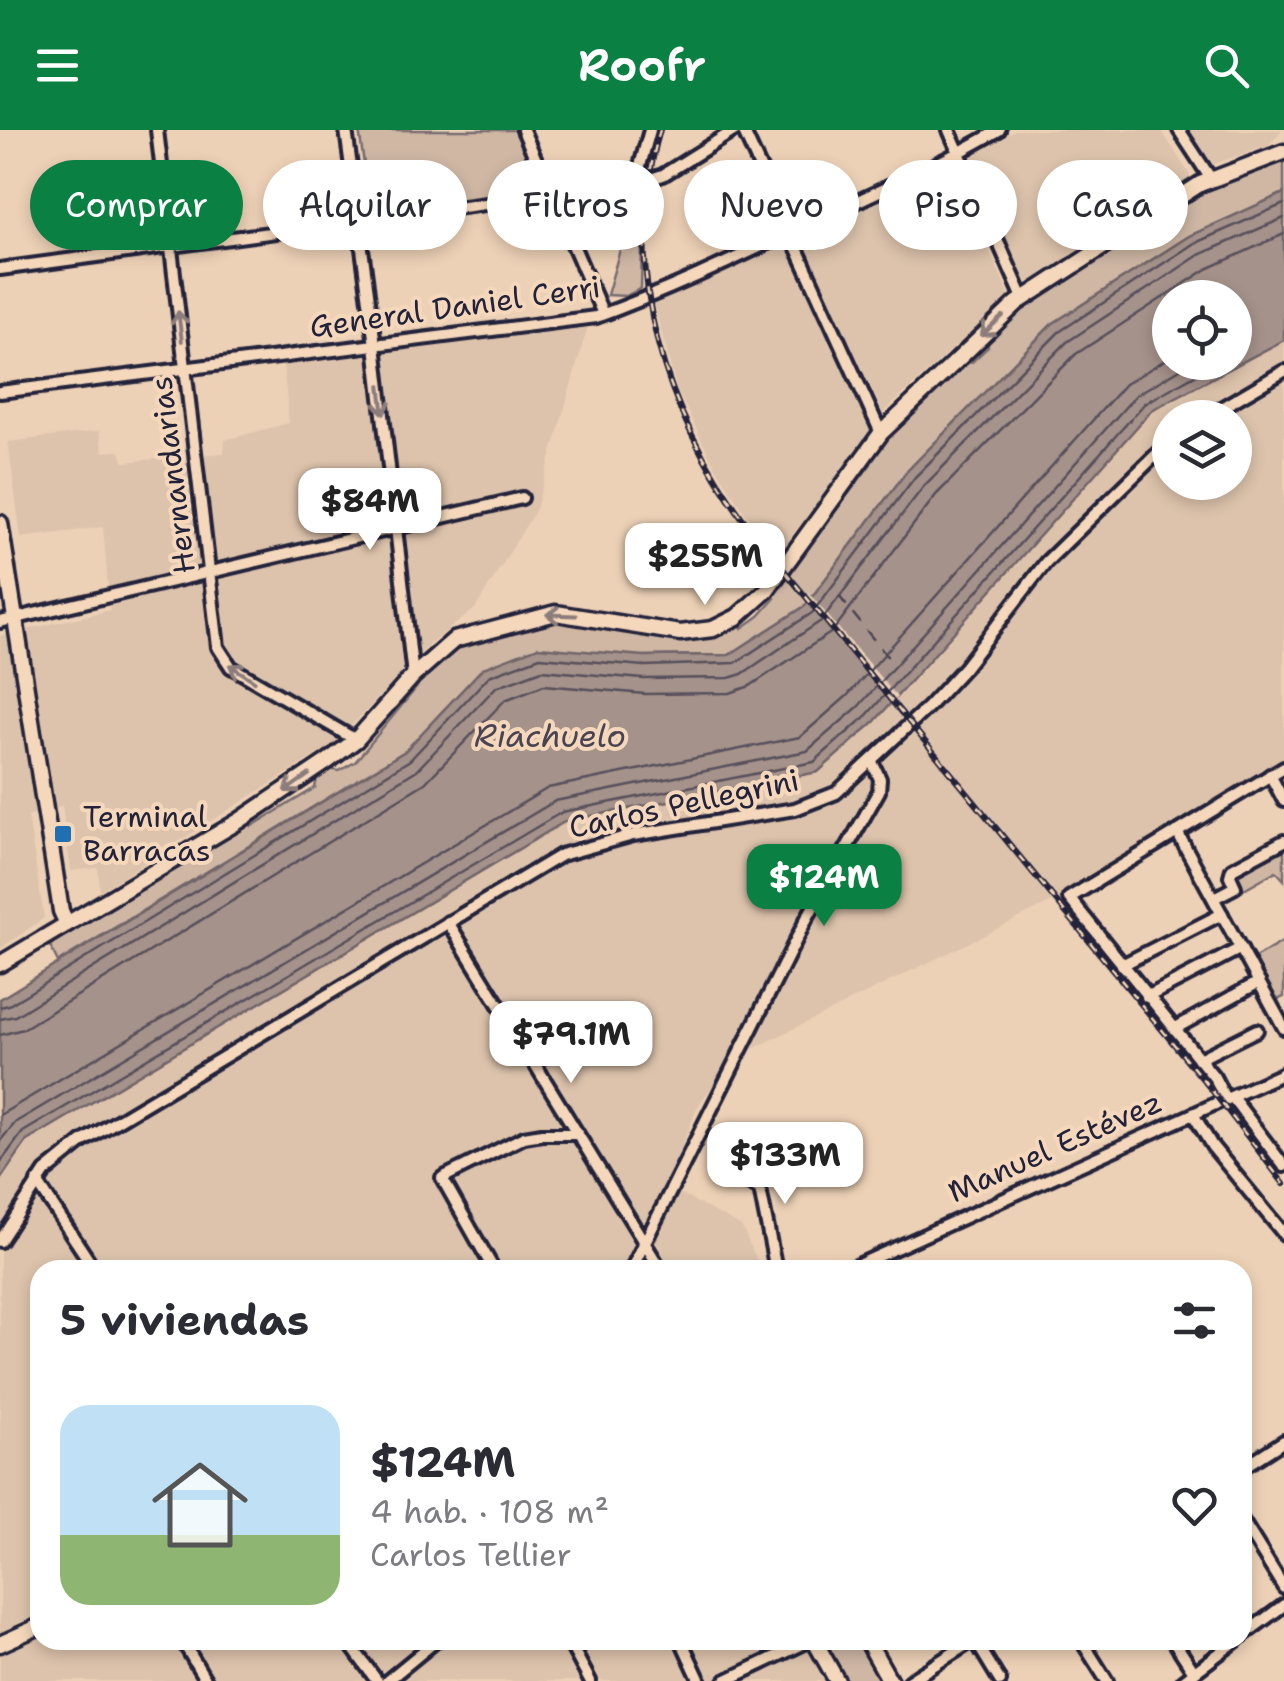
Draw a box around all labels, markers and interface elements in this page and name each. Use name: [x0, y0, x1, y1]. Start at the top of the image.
text: Roofr: [578, 35, 706, 95]
icon: menu: [30, 38, 85, 93]
icon: search: [1199, 38, 1254, 93]
chip: Comprar: [30, 160, 243, 250]
chip: Alquilar: [263, 160, 467, 250]
chip: Filtros: [487, 160, 664, 250]
chip: Nuevo: [684, 160, 859, 250]
chip: Piso: [879, 160, 1017, 250]
chip: Casa: [1037, 160, 1188, 250]
street label: General Daniel Cerri: [307, 266, 603, 347]
map controls: [1152, 280, 1252, 500]
button: locate: [1152, 280, 1252, 380]
one-way arrow: [170, 310, 189, 343]
one-way arrow: [980, 314, 1005, 337]
street label: Hernandarias: [140, 374, 205, 576]
one-way arrow: [373, 384, 392, 416]
button: layers: [1152, 400, 1252, 500]
pin: $84M: [311, 468, 429, 553]
text: $84M: [320, 479, 420, 522]
pin: $255M: [635, 523, 775, 608]
text: $255M: [647, 534, 763, 577]
one-way arrow: [545, 606, 577, 625]
one-way arrow: [228, 662, 257, 683]
water label: Riachuelo: [474, 714, 626, 757]
street label: Carlos Pellegrini: [565, 759, 803, 848]
one-way arrow: [283, 772, 311, 793]
place label: Terminal Barracas: [83, 796, 211, 871]
marker: Terminal Barracas: [52, 823, 74, 845]
pin: $124M: [754, 844, 894, 929]
text: $124M: [769, 855, 879, 898]
pin: $79.1M: [490, 1001, 652, 1086]
text: $79.1M: [511, 1012, 631, 1055]
street label: Manuel Estévez: [941, 1081, 1168, 1212]
pin: $133M: [715, 1122, 855, 1207]
text: $133M: [729, 1133, 841, 1176]
text: 5 viviendas: [60, 1292, 309, 1348]
icon: filters: [1167, 1293, 1222, 1348]
text: $124M: [370, 1434, 515, 1490]
icon: home: [140, 1445, 260, 1565]
icon: heart: [1167, 1478, 1222, 1533]
text: 4 hab. · 108 m²: [370, 1490, 609, 1533]
text: Carlos Tellier: [370, 1533, 572, 1576]

